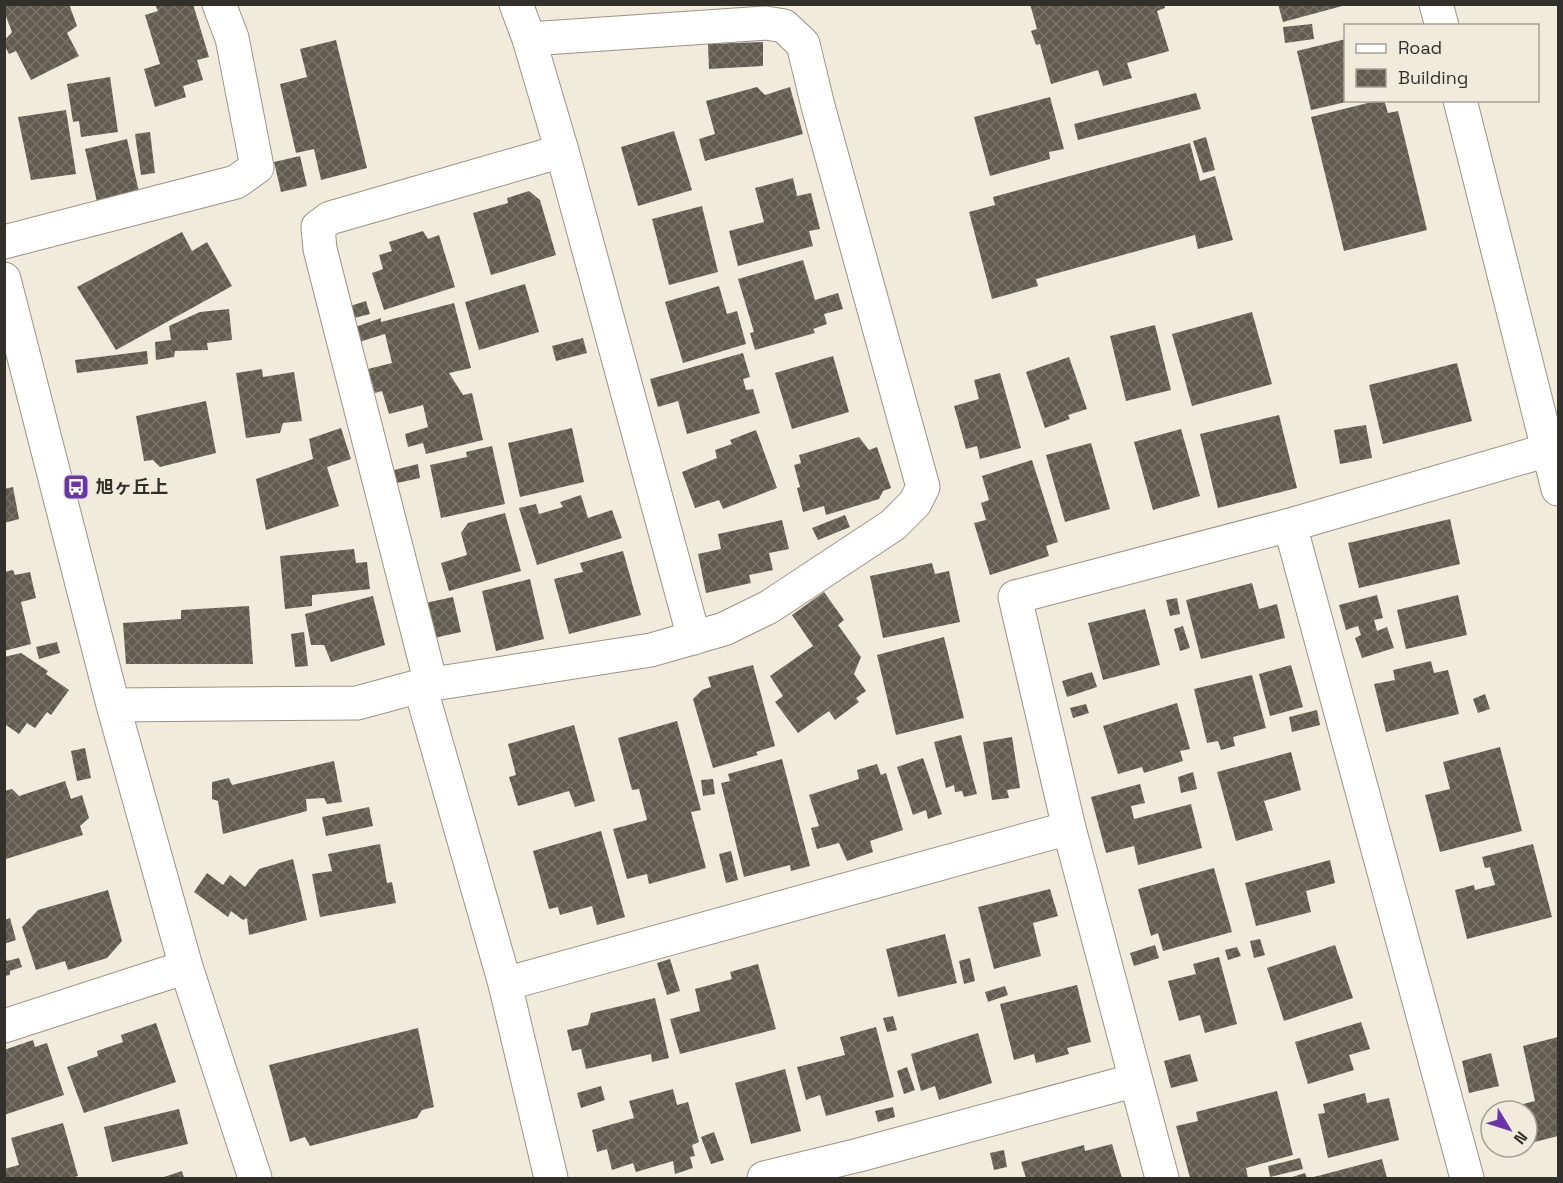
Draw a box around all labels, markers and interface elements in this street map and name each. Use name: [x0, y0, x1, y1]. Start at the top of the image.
legend: [1344, 24, 1539, 102]
text: Road: [1398, 36, 1442, 59]
text: Building: [1398, 66, 1468, 89]
bus stop icon: 旭ヶ丘上: [61, 472, 91, 502]
place label: 旭ヶ丘上: [96, 475, 168, 498]
north arrow: [1479, 1099, 1539, 1159]
text: N: [1509, 1127, 1532, 1149]

